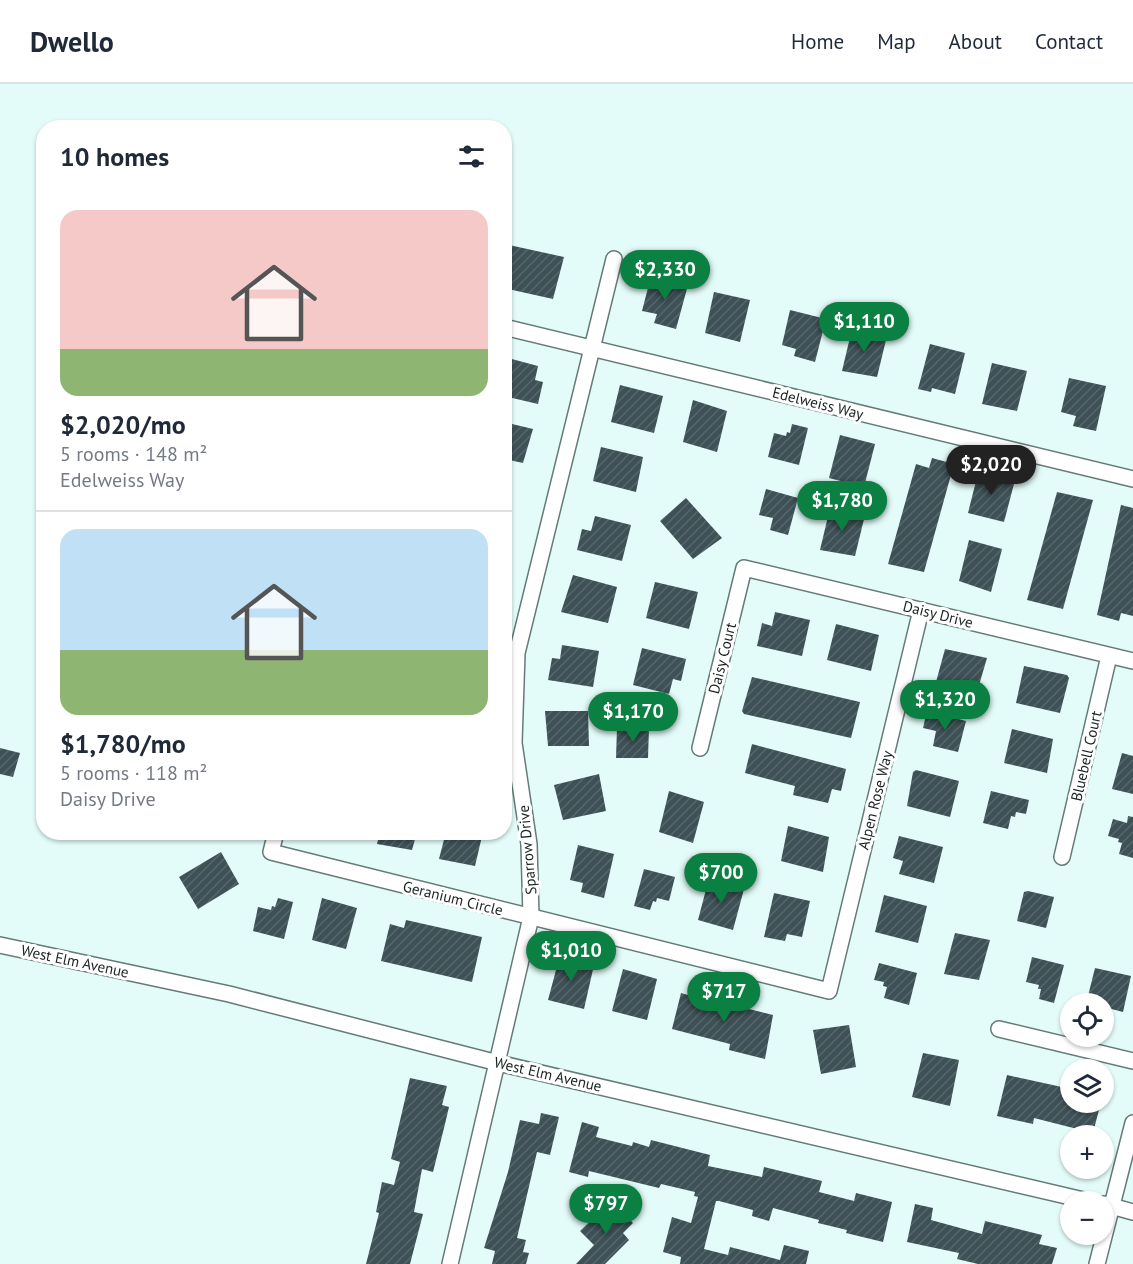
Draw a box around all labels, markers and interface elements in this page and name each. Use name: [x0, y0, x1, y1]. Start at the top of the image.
text: Dwello: [30, 23, 114, 60]
text: Home: [791, 28, 844, 55]
text: Map: [877, 28, 916, 55]
text: About: [949, 28, 1002, 55]
text: Contact: [1035, 28, 1103, 55]
text: 10 homes: [60, 140, 169, 173]
icon: filters: [455, 140, 488, 173]
icon: home: [220, 249, 328, 357]
pin: $2,330: [616, 250, 714, 301]
text: $2,330: [634, 256, 696, 282]
pin: $1,110: [815, 302, 913, 353]
text: $1,110: [833, 308, 895, 334]
street label: Edelweiss Way: [770, 383, 866, 423]
text: $2,020/mo: [60, 408, 186, 441]
text: 5 rooms · 148 m²: [60, 441, 207, 467]
pin: $2,020: [942, 445, 1040, 496]
text: $2,020: [960, 451, 1022, 477]
text: Edelweiss Way: [60, 467, 184, 493]
pin: $1,780: [793, 481, 891, 532]
text: $1,780: [811, 487, 873, 513]
icon: home: [220, 568, 328, 676]
street label: Daisy Drive: [901, 596, 975, 632]
street label: Daisy Court: [704, 620, 740, 696]
pin: $1,320: [896, 680, 994, 731]
text: $1,320: [914, 686, 976, 712]
pin: $1,170: [584, 692, 682, 743]
text: $1,170: [602, 698, 664, 724]
street label: Bluebell Court: [1066, 709, 1106, 803]
text: $1,780/mo: [60, 727, 186, 760]
street label: Alpen Rose Way: [854, 749, 896, 851]
text: 5 rooms · 118 m²: [60, 760, 207, 786]
text: Daisy Drive: [60, 786, 156, 812]
street label: Sparrow Drive: [514, 804, 540, 896]
pin: $700: [685, 853, 757, 904]
text: $700: [698, 859, 744, 885]
street label: Geranium Circle: [401, 876, 505, 920]
pin: $1,010: [522, 931, 620, 982]
text: $1,010: [540, 937, 602, 963]
street label: West Elm Avenue: [19, 940, 131, 982]
pin: $717: [688, 972, 760, 1023]
text: $717: [701, 978, 747, 1004]
map controls: [1060, 993, 1114, 1245]
button: locate: [1060, 993, 1114, 1047]
street label: West Elm Avenue: [492, 1052, 604, 1096]
button: layers: [1060, 1059, 1114, 1113]
button: +: [1060, 1125, 1114, 1179]
pin: $797: [570, 1184, 642, 1235]
text: $797: [583, 1190, 629, 1216]
button: −: [1060, 1191, 1114, 1245]

